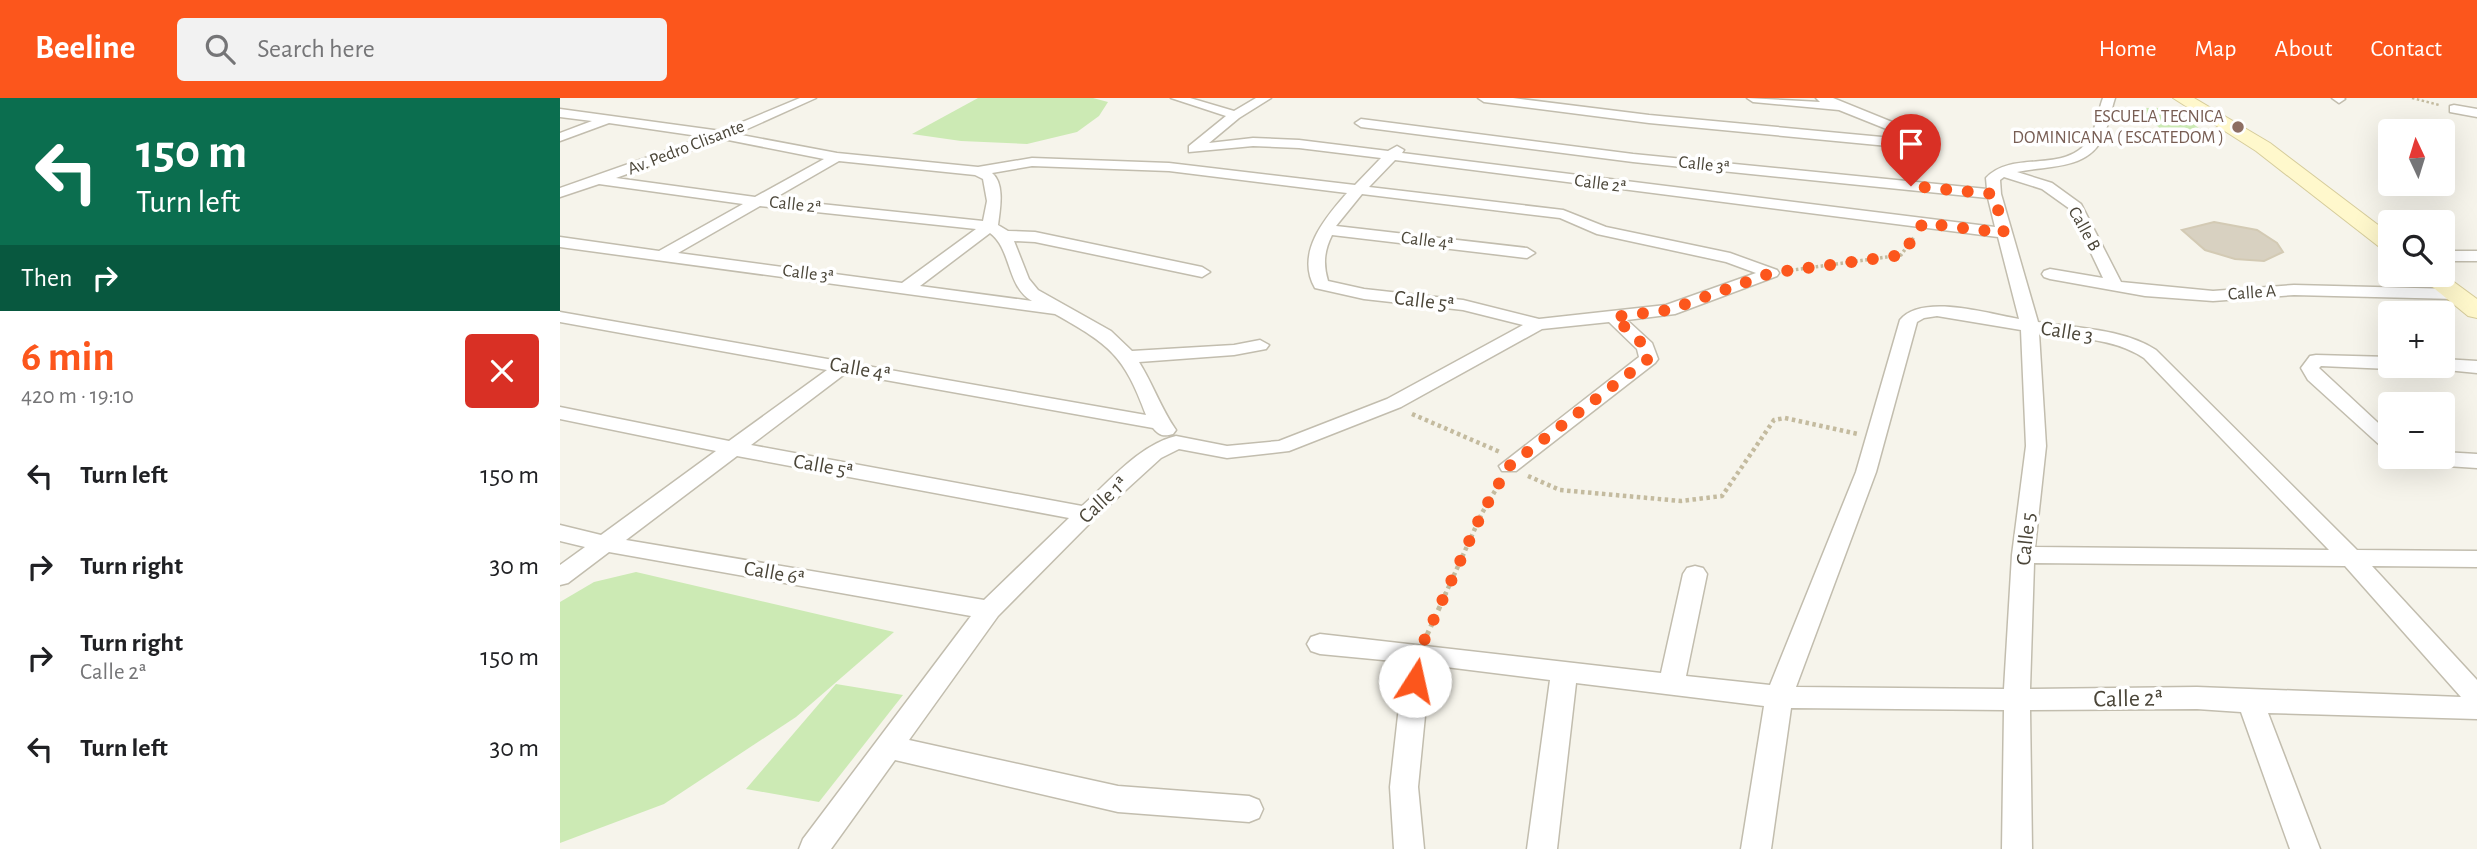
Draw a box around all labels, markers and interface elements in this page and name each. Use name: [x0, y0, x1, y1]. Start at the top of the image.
search box: [177, 18, 667, 81]
icon: search: [201, 30, 239, 68]
text: Beeline: [35, 32, 135, 65]
text: Search here: [257, 36, 375, 62]
text: Home: [2099, 37, 2157, 61]
text: Map: [2195, 37, 2237, 61]
text: About: [2275, 37, 2332, 61]
text: Contact: [2370, 37, 2442, 61]
place label: ESCUELA TECNICA DOMINICANA ( ESCATEDOM ): [2012, 108, 2225, 147]
pin: [1881, 114, 1941, 186]
street label: Av. Pedro Clisante: [625, 117, 747, 179]
marker: ESCUELA TECNICA DOMINICANA ( ESCATEDOM ): [2230, 119, 2246, 135]
north arrow: [2378, 119, 2455, 196]
map controls: [2378, 119, 2455, 469]
icon: arrive: [1892, 125, 1930, 163]
icon: left: [21, 126, 112, 217]
text: 150 m: [136, 128, 247, 177]
street label: Calle 3ª: [1678, 153, 1731, 177]
street label: Calle 2ª: [1573, 172, 1627, 196]
text: Turn left: [136, 186, 240, 218]
street label: Calle 2ª: [768, 193, 822, 217]
street label: Calle B: [2065, 204, 2103, 254]
button: search: [2378, 210, 2455, 287]
street label: Calle 4ª: [1400, 229, 1454, 253]
icon: right: [86, 259, 124, 297]
street label: Calle 3ª: [782, 262, 835, 286]
text: Then: [21, 265, 72, 291]
street label: Calle A: [2227, 282, 2277, 304]
street label: Calle 5ª: [1393, 287, 1455, 315]
button: +: [2378, 301, 2455, 378]
street label: Calle 3: [2039, 317, 2095, 347]
button: close: [465, 334, 539, 408]
text: 6 min: [21, 336, 115, 378]
street label: Calle 4ª: [828, 353, 892, 385]
text: 420 m · 19:10: [21, 385, 134, 408]
button: −: [2378, 392, 2455, 469]
street label: Calle 5ª: [792, 450, 854, 482]
icon: left: [21, 457, 59, 495]
text: Turn left: [80, 462, 168, 488]
text: 150 m: [480, 462, 539, 488]
street label: Calle 1ª: [1075, 472, 1132, 527]
street label: Calle 5: [2013, 512, 2039, 566]
icon: right: [21, 548, 59, 586]
text: Turn right: [80, 553, 183, 579]
text: 30 m: [489, 553, 539, 579]
street label: Calle 6ª: [742, 557, 806, 589]
text: Turn right: [80, 630, 183, 656]
icon: right: [21, 639, 59, 677]
text: 150 m: [480, 644, 539, 670]
position arrow: [1378, 644, 1452, 718]
text: Calle 2ª: [80, 661, 146, 684]
street label: Calle 2ª: [2093, 686, 2163, 712]
icon: left: [21, 730, 59, 768]
text: Turn left: [80, 735, 168, 761]
text: 30 m: [489, 735, 539, 761]

